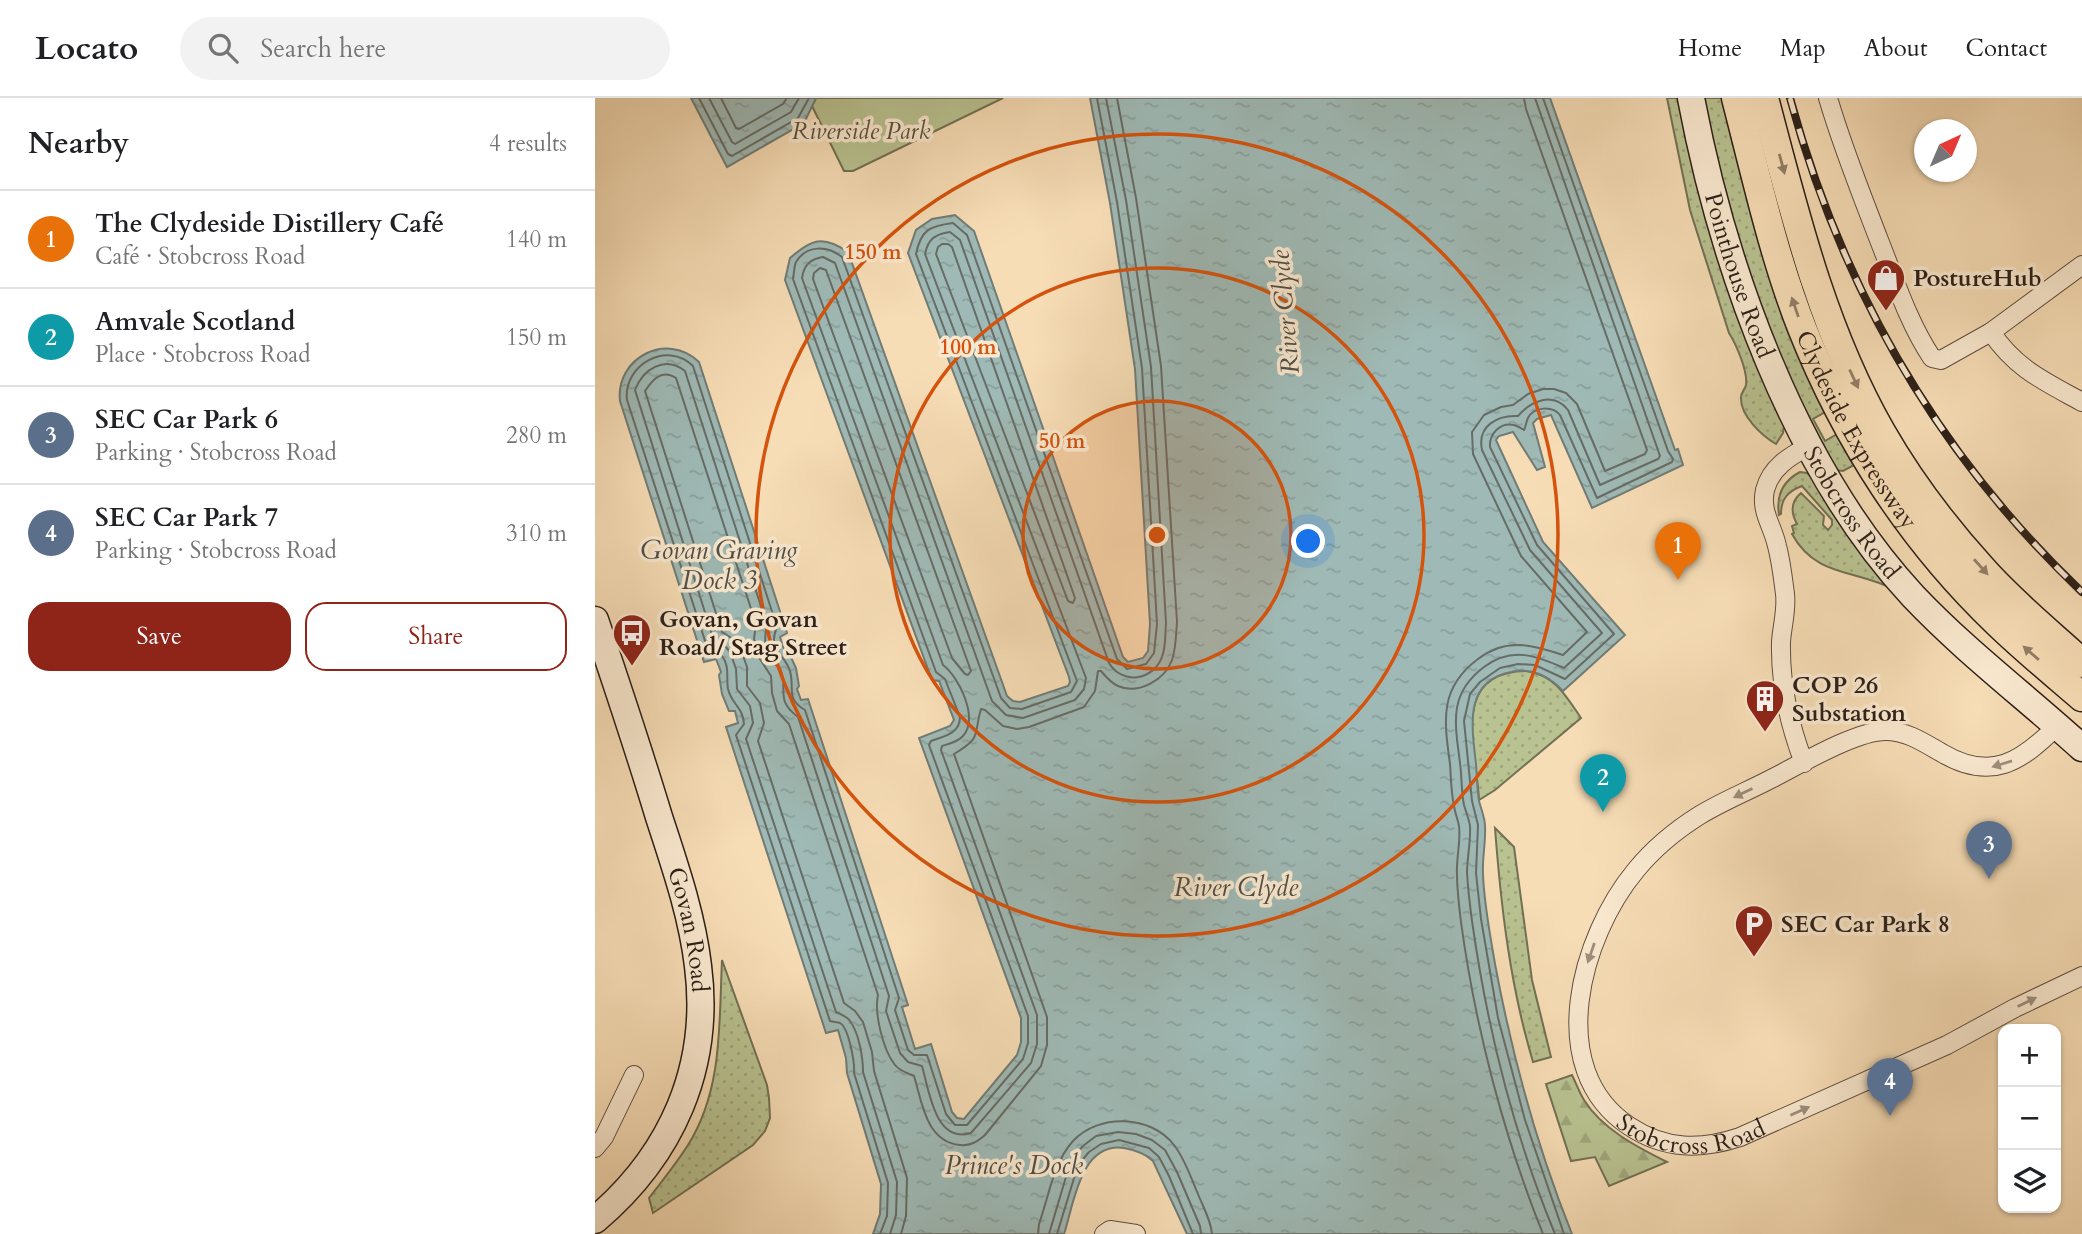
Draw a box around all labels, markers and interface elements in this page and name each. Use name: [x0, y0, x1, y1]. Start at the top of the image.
search box: [180, 17, 670, 80]
text: Locato: [35, 26, 138, 71]
icon: search: [204, 29, 242, 67]
text: Search here: [260, 31, 386, 66]
text: Home: [1678, 32, 1742, 65]
text: Map: [1780, 32, 1826, 65]
text: About: [1864, 32, 1928, 65]
text: Contact: [1966, 32, 2047, 65]
park label: Riverside Park: [792, 115, 930, 148]
north arrow: [1914, 119, 1977, 182]
text: Nearby: [28, 123, 129, 164]
text: 4 results: [489, 128, 567, 159]
one-way arrow: [1777, 154, 1787, 175]
street label: Pointhouse Road: [1697, 189, 1782, 363]
text: The Clydeside Distillery Café: [95, 206, 444, 241]
text: 1: [45, 224, 57, 255]
text: 140 m: [506, 224, 567, 255]
text: 150 m: [844, 238, 902, 267]
text: Café · Stobcross Road: [95, 241, 305, 272]
water label: River Clyde: [1262, 248, 1308, 375]
shop icon: PostureHub: [1865, 257, 1907, 312]
place label: PostureHub: [1913, 262, 2042, 295]
one-way arrow: [1789, 296, 1800, 317]
text: Amvale Scotland: [95, 304, 295, 339]
text: 2: [45, 322, 57, 353]
text: 150 m: [506, 322, 567, 353]
street label: Clydeside Expressway: [1788, 325, 1926, 536]
text: 100 m: [939, 333, 997, 362]
text: Place · Stobcross Road: [95, 339, 311, 370]
one-way arrow: [1848, 369, 1860, 389]
text: SEC Car Park 6: [95, 402, 278, 437]
text: 3: [45, 420, 57, 451]
text: 280 m: [506, 420, 567, 451]
text: 50 m: [1039, 427, 1086, 456]
text: Parking · Stobcross Road: [95, 437, 337, 468]
street label: Stobcross Road: [1796, 440, 1908, 586]
text: SEC Car Park 7: [95, 500, 278, 535]
text: 4: [45, 518, 57, 549]
text: 310 m: [506, 518, 567, 549]
pin: 1: [1655, 522, 1701, 580]
centre of rings: [1145, 523, 1169, 547]
your location: [1291, 524, 1325, 558]
water label: Govan Graving Dock 3: [640, 533, 798, 598]
text: Parking · Stobcross Road: [95, 535, 337, 566]
one-way arrow: [1973, 558, 1989, 576]
button: Save: [28, 602, 291, 671]
button: Share: [305, 602, 567, 671]
place label: Govan, Govan Road/ Stag Street: [659, 603, 847, 664]
bus stop icon: Govan, Govan Road/ Stag Street: [611, 612, 653, 667]
one-way arrow: [2022, 646, 2039, 661]
place label: COP 26 Substation: [1792, 669, 1907, 730]
building icon: COP 26 Substation: [1744, 678, 1786, 733]
pin: 2: [1580, 754, 1626, 812]
one-way arrow: [1992, 760, 2013, 770]
one-way arrow: [1733, 787, 1753, 798]
pin: 3: [1966, 821, 2012, 879]
street label: Govan Road: [660, 863, 717, 993]
water label: River Clyde: [1174, 870, 1299, 905]
parking icon: SEC Car Park 8: [1733, 903, 1775, 958]
place label: SEC Car Park 8: [1781, 908, 1950, 941]
one-way arrow: [1585, 942, 1596, 963]
one-way arrow: [2017, 996, 2037, 1007]
map controls: [1998, 1024, 2061, 1213]
button: +: [1998, 1024, 2061, 1087]
pin: 4: [1867, 1058, 1913, 1116]
button: −: [1998, 1087, 2061, 1150]
one-way arrow: [1790, 1105, 1811, 1116]
street label: Stobcross Road: [1610, 1106, 1771, 1162]
water label: Prince's Dock: [945, 1148, 1083, 1183]
button: layers: [1998, 1150, 2061, 1213]

